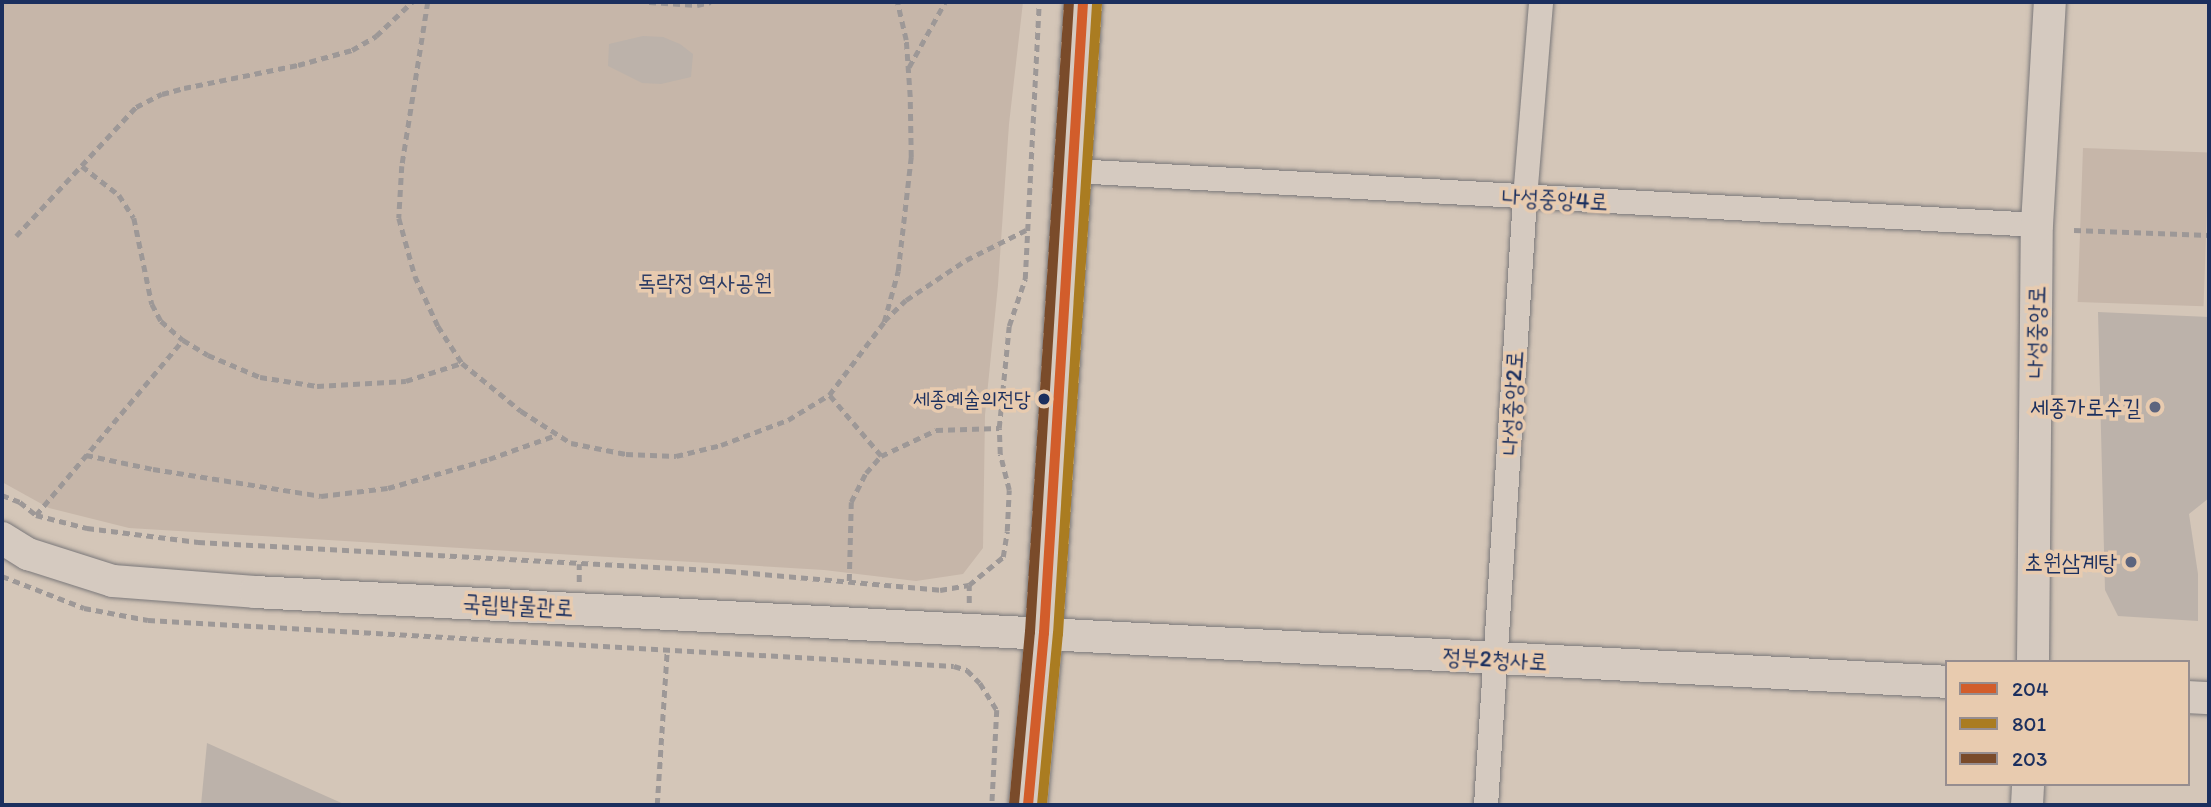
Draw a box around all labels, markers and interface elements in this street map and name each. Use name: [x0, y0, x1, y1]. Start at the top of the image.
street label: 나성중앙4로: [1501, 182, 1609, 216]
park label: 독락정 역사공원: [638, 268, 772, 296]
street label: 나성중앙로: [2021, 285, 2051, 379]
street label: 나성중앙2로: [1495, 350, 1529, 456]
place label: 세종예술의전당: [913, 386, 1031, 412]
marker: 세종예술의전당: [1037, 392, 1051, 406]
place label: 세종가로수길: [2030, 393, 2141, 421]
marker: 세종가로수길: [2147, 399, 2163, 415]
place label: 초원삼계탕: [2024, 548, 2117, 576]
marker: 초원삼계탕: [2123, 554, 2139, 570]
street label: 국립박물관로: [462, 588, 574, 622]
street label: 정부2청사로: [1442, 642, 1548, 676]
legend: [1945, 660, 2190, 786]
text: 204: [2012, 676, 2049, 701]
text: 801: [2012, 711, 2046, 736]
text: 203: [2012, 746, 2047, 771]

